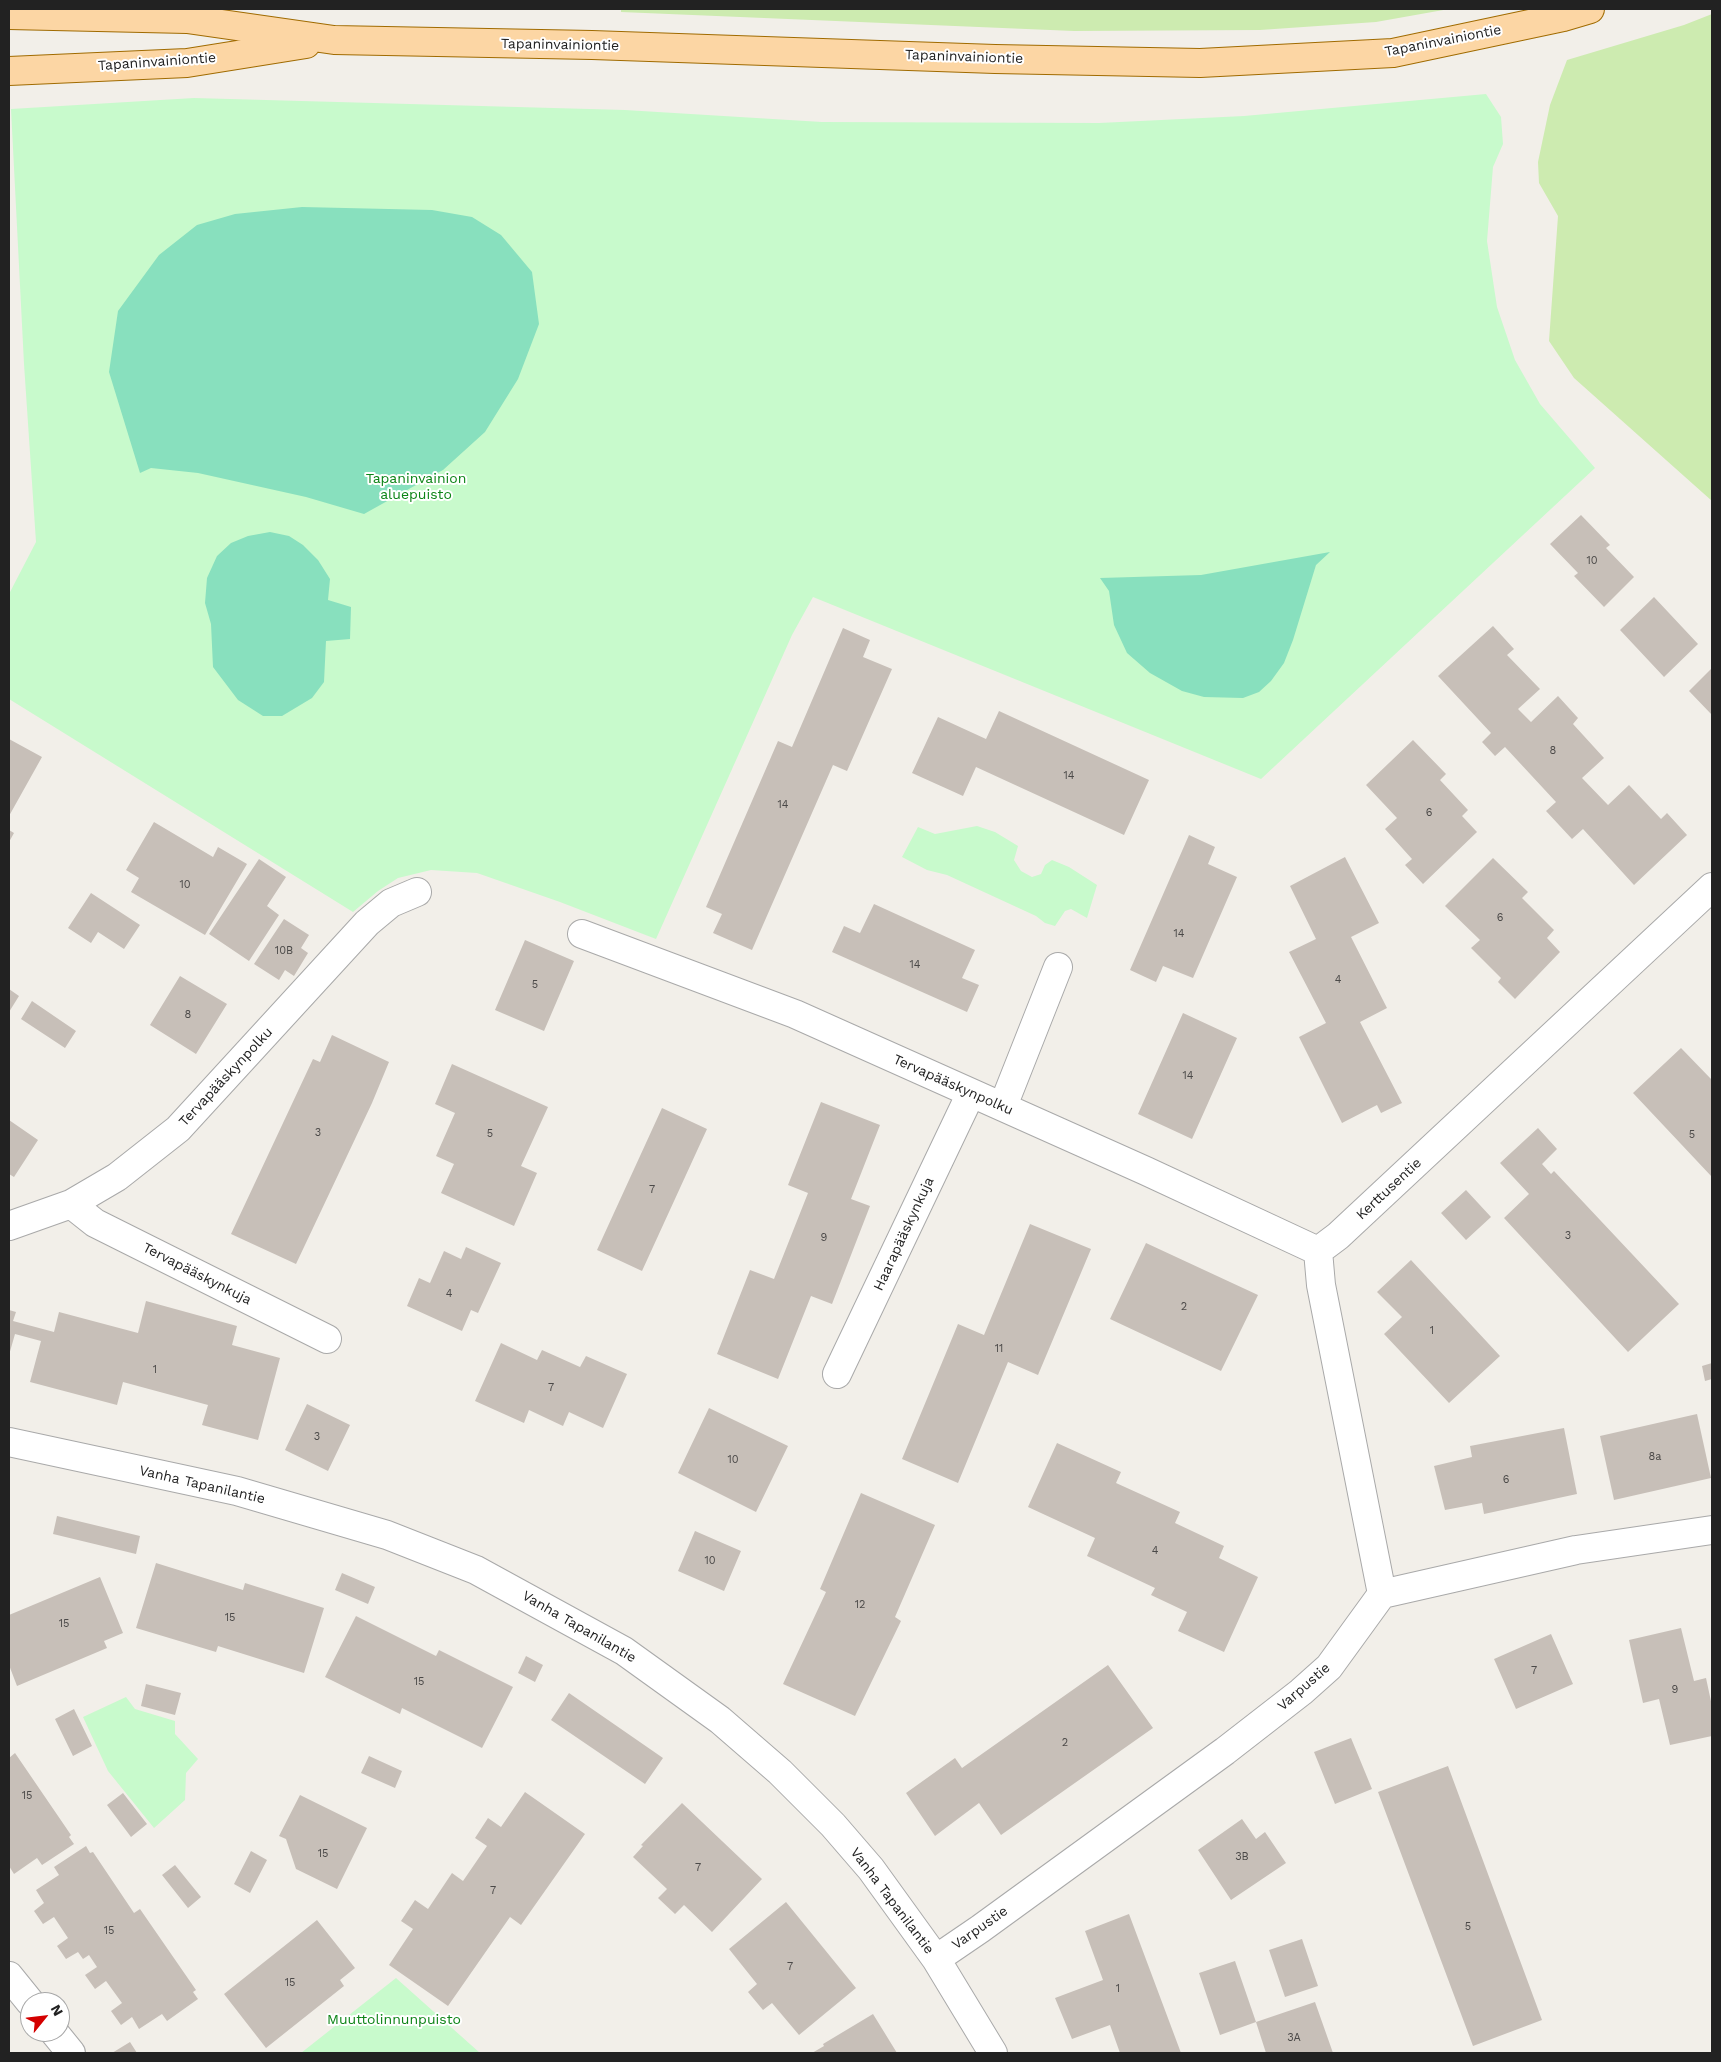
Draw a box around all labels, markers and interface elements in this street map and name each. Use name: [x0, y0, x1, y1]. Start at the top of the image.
street label: Tapaninvainiontie: [1383, 21, 1503, 61]
street label: Tapaninvainiontie: [501, 36, 619, 54]
street label: Tapaninvainiontie: [905, 47, 1023, 67]
street label: Tapaninvainiontie: [97, 49, 217, 75]
park label: Tapaninvainion aluepuisto: [366, 471, 466, 504]
house number: 10: [1586, 554, 1598, 568]
house number: 8: [1550, 744, 1556, 758]
house number: 14: [1063, 769, 1075, 783]
house number: 14: [777, 798, 789, 812]
house number: 6: [1426, 806, 1432, 820]
house number: 10: [179, 878, 191, 892]
house number: 6: [1497, 911, 1503, 925]
house number: 14: [1173, 927, 1185, 941]
house number: 10B: [275, 944, 293, 958]
house number: 14: [909, 958, 921, 972]
house number: 4: [1335, 973, 1341, 987]
house number: 5: [532, 978, 538, 992]
house number: 8: [185, 1008, 191, 1022]
street label: Tervapääskynpolku: [176, 1024, 276, 1130]
street label: Tervapääskynpolku: [890, 1051, 1016, 1119]
house number: 14: [1182, 1069, 1194, 1083]
house number: 3: [315, 1126, 321, 1140]
house number: 5: [487, 1127, 493, 1141]
house number: 5: [1689, 1128, 1695, 1142]
street label: Kerttusentie: [1353, 1155, 1425, 1223]
street label: Haarapääskynkuja: [870, 1174, 938, 1294]
house number: 7: [649, 1183, 655, 1197]
house number: 3: [1565, 1229, 1571, 1243]
house number: 9: [821, 1231, 827, 1245]
street label: Tervapääskynkuja: [140, 1239, 254, 1309]
house number: 4: [446, 1287, 452, 1301]
house number: 2: [1181, 1300, 1187, 1314]
house number: 1: [1430, 1324, 1434, 1338]
house number: 11: [995, 1342, 1003, 1356]
house number: 1: [153, 1363, 157, 1377]
house number: 7: [548, 1381, 554, 1395]
house number: 3: [314, 1430, 320, 1444]
house number: 8a: [1648, 1450, 1662, 1464]
house number: 10: [727, 1453, 739, 1467]
street label: Vanha Tapanilantie: [137, 1462, 267, 1508]
house number: 6: [1503, 1473, 1509, 1487]
house number: 4: [1152, 1544, 1158, 1558]
house number: 10: [704, 1554, 716, 1568]
street label: Vanha Tapanilantie: [519, 1588, 639, 1666]
house number: 12: [855, 1598, 865, 1612]
house number: 15: [225, 1611, 235, 1625]
house number: 15: [59, 1617, 69, 1631]
street label: Varpustie: [1274, 1660, 1334, 1714]
house number: 7: [1531, 1664, 1537, 1678]
house number: 15: [414, 1675, 424, 1689]
house number: 9: [1672, 1683, 1678, 1697]
house number: 2: [1062, 1736, 1068, 1750]
house number: 15: [22, 1789, 32, 1803]
street label: Vanha Tapanilantie: [847, 1845, 937, 1957]
house number: 15: [318, 1847, 328, 1861]
house number: 3B: [1235, 1850, 1249, 1864]
house number: 7: [695, 1861, 701, 1875]
house number: 7: [490, 1884, 496, 1898]
street label: Varpustie: [949, 1903, 1011, 1953]
house number: 5: [1465, 1920, 1471, 1934]
house number: 15: [104, 1924, 114, 1938]
house number: 7: [787, 1960, 793, 1974]
house number: 15: [285, 1976, 295, 1990]
house number: 1: [1116, 1982, 1120, 1996]
north arrow: [20, 1992, 70, 2042]
text: N: [48, 2002, 67, 2019]
park label: Muuttolinnunpuisto: [327, 2012, 461, 2028]
house number: 3A: [1287, 2031, 1301, 2045]

